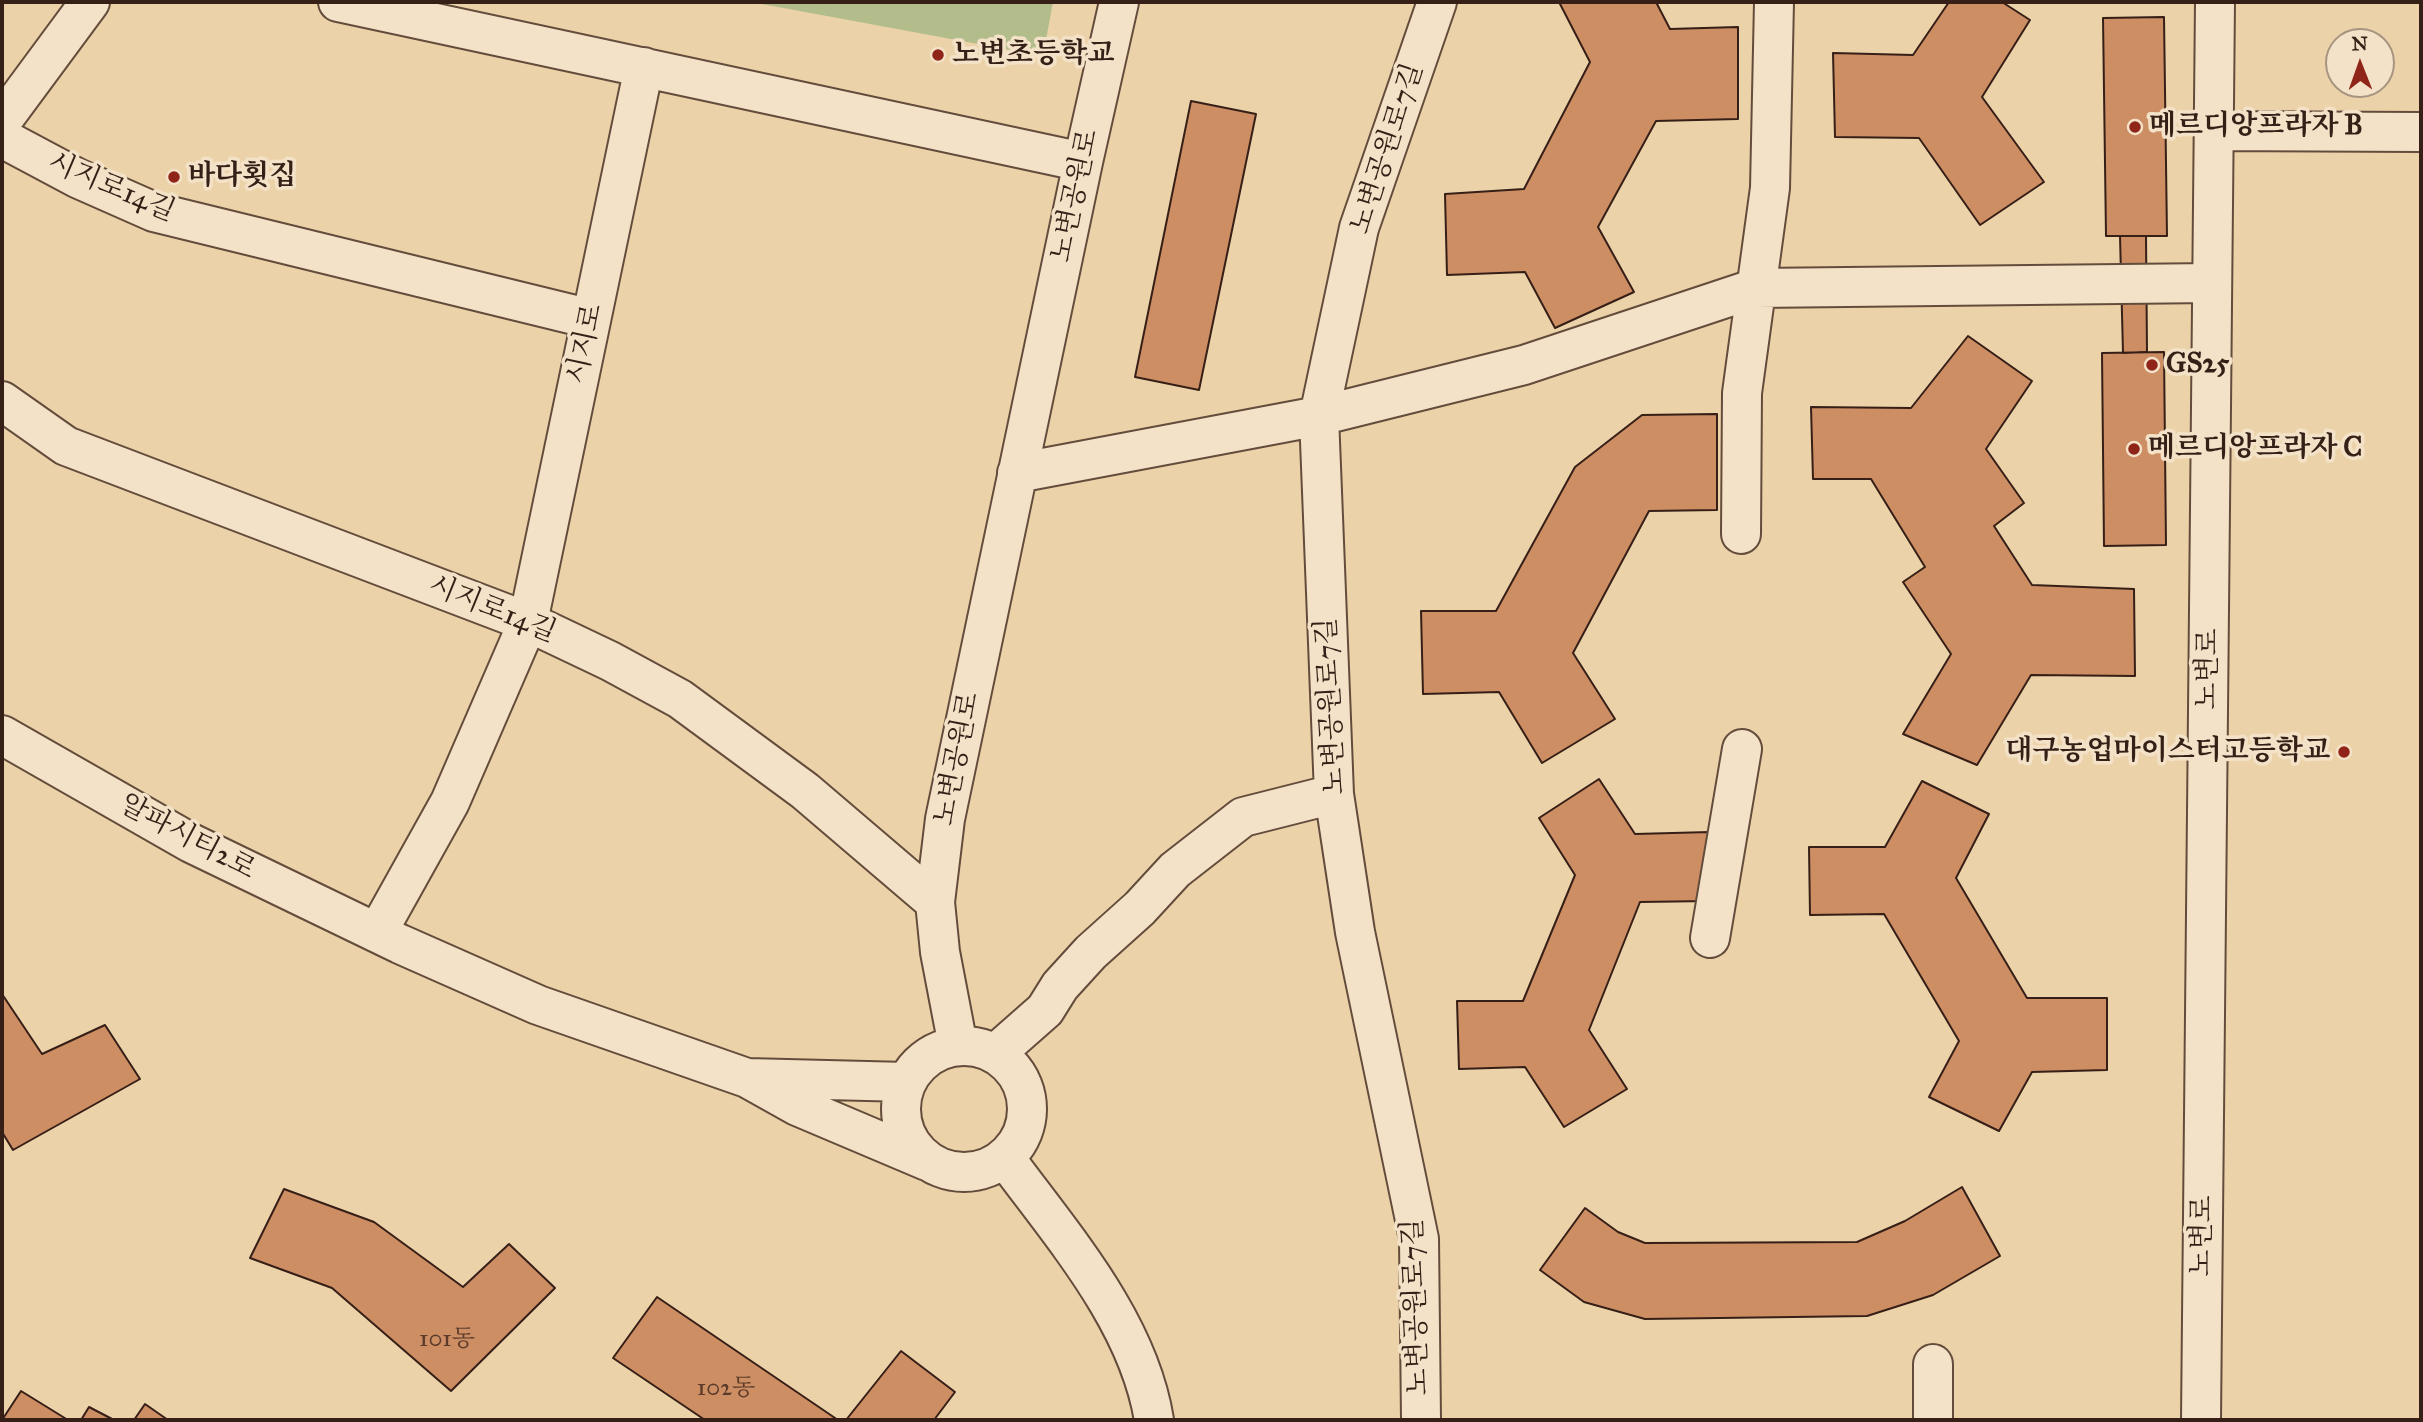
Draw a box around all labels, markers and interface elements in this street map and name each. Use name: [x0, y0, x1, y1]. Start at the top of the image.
north arrow: [2325, 28, 2395, 98]
text: N: [2351, 32, 2368, 55]
place label: 노변초등학교: [952, 38, 1114, 72]
marker: 노변초등학교: [930, 47, 946, 63]
street label: 노변공원로7길: [1345, 60, 1431, 238]
place label: 메르디앙프라자 B: [2149, 110, 2363, 144]
marker: 메르디앙프라자 B: [2127, 119, 2143, 135]
street label: 노변공원로: [1046, 126, 1106, 266]
street label: 시지로14길: [42, 146, 180, 230]
place label: 바다횟집: [188, 160, 296, 194]
marker: 바다횟집: [166, 169, 182, 185]
street label: 시지로: [561, 301, 611, 387]
place label: GS25: [2166, 348, 2229, 382]
marker: GS25: [2144, 357, 2160, 373]
place label: 메르디앙프라자 C: [2148, 432, 2362, 466]
marker: 메르디앙프라자 C: [2126, 441, 2142, 457]
street label: 시지로14길: [423, 569, 561, 651]
street label: 노변공원로7길: [1311, 617, 1353, 795]
street label: 노변로: [2191, 628, 2227, 710]
street label: 노변공원로: [929, 689, 987, 829]
place label: 대구농업마이스터고등학교: [2005, 735, 2330, 769]
marker: 대구농업마이스터고등학교: [2336, 744, 2352, 760]
street label: 알파시티2로: [113, 788, 261, 888]
street label: 노변로: [2185, 1195, 2221, 1277]
street label: 노변공원로7길: [1397, 1218, 1437, 1396]
house number: 101동: [419, 1326, 475, 1354]
house number: 102동: [697, 1375, 755, 1403]

